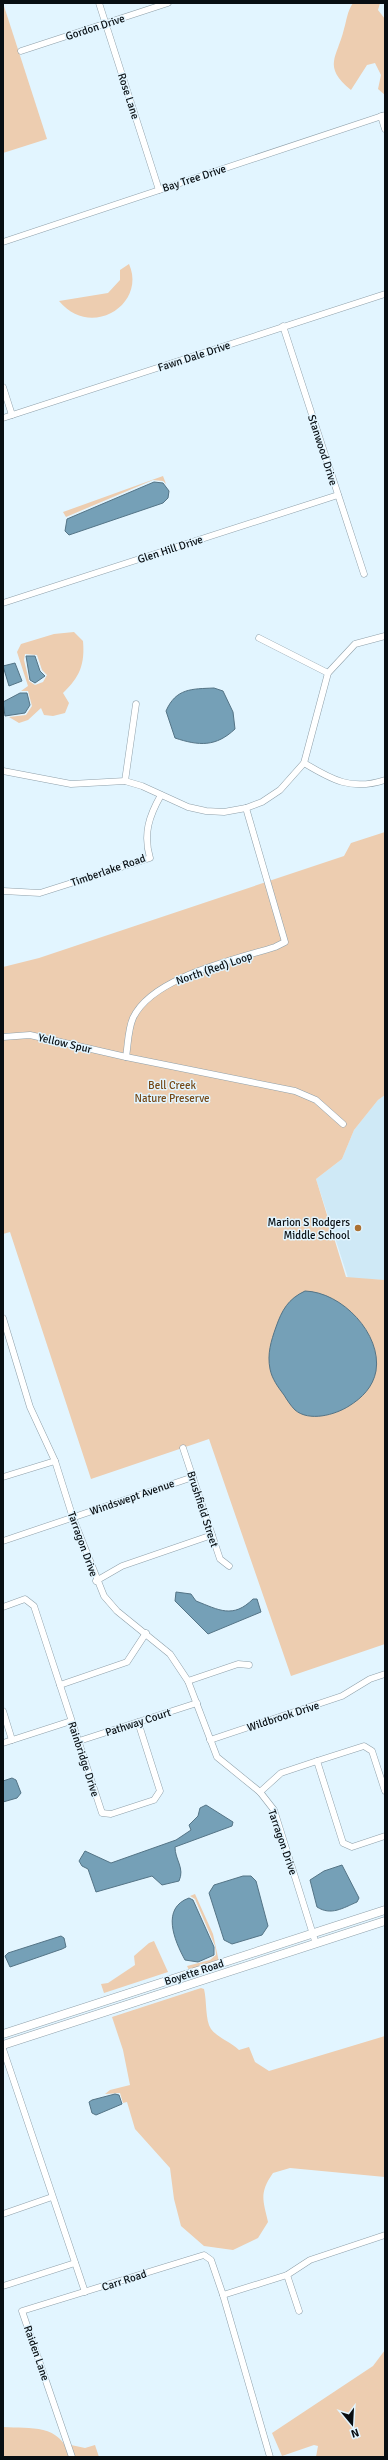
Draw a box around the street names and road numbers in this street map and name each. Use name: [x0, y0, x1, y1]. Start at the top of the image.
street label: Gordon Drive: [64, 12, 126, 43]
street label: Rose Lane: [115, 71, 142, 121]
street label: Bay Tree Drive: [161, 162, 228, 195]
street label: Fawn Dale Drive: [156, 339, 232, 374]
street label: Stanwood Drive: [305, 413, 340, 487]
street label: Glen Hill Drive: [136, 533, 204, 566]
street label: Timberlake Road: [69, 852, 147, 889]
street label: North (Red) Loop: [174, 949, 254, 988]
street label: Yellow Spur: [37, 1031, 93, 1056]
street label: Brushfield Street: [184, 1469, 221, 1549]
street label: Windswept Avenue: [88, 1477, 176, 1518]
street label: Tarragon Drive: [65, 1510, 100, 1578]
street label: Wildbrook Drive: [246, 1699, 321, 1734]
street label: Pathway Court: [104, 1706, 173, 1739]
street label: Rainbridge Drive: [65, 1720, 102, 1798]
street label: Tarragon Drive: [265, 1808, 300, 1877]
street label: Boyette Road: [163, 1957, 226, 1988]
street label: Carr Road: [100, 2267, 148, 2294]
street label: Raiden Lane: [21, 2324, 52, 2382]

